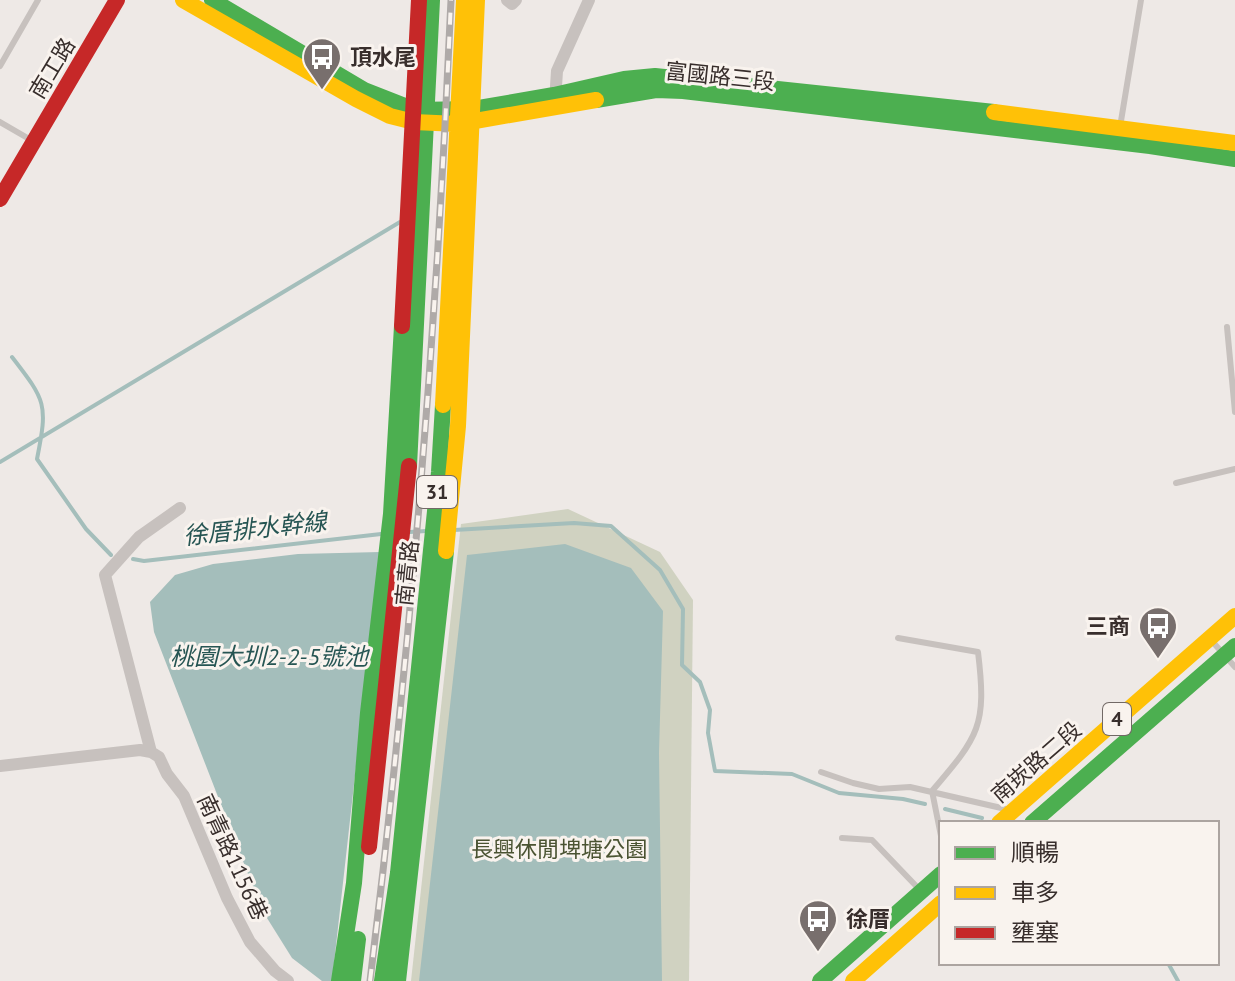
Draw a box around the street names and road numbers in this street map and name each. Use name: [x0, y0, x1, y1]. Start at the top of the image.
street label: 南工路: [23, 32, 81, 104]
street label: 富國路三段: [664, 56, 776, 96]
road number: 31: [417, 476, 457, 508]
street label: 南青路: [390, 539, 424, 607]
road number: 4: [1103, 703, 1131, 735]
street label: 南崁路二段: [985, 715, 1087, 809]
street label: 南青路1156巷: [192, 789, 274, 925]

